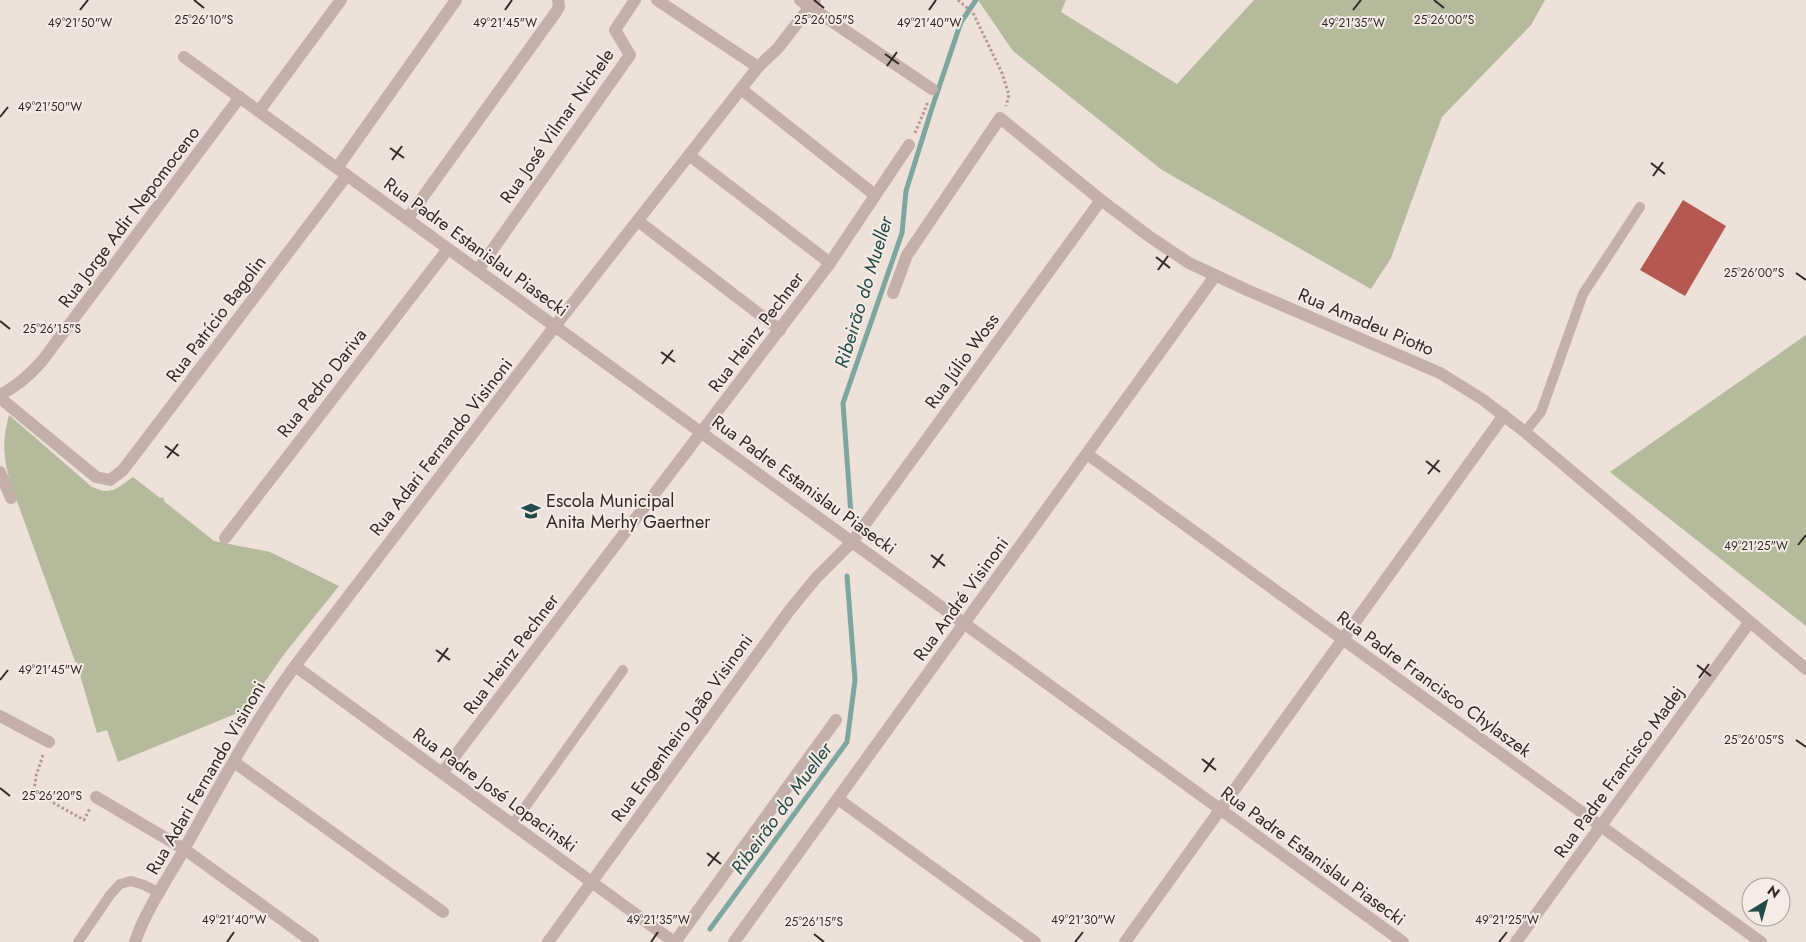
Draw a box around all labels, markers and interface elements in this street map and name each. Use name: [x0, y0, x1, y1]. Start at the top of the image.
text: 25°26'10"S: [175, 11, 234, 29]
text: 25°26'05"S: [794, 11, 855, 29]
text: 25°26'00"S: [1414, 11, 1475, 29]
text: 49°21'50"W: [48, 14, 112, 32]
text: 49°21'45"W: [473, 14, 537, 32]
text: 49°21'40"W: [897, 14, 961, 32]
text: 49°21'35"W: [1321, 14, 1385, 32]
street label: Rua José Vilmar Nichele: [494, 43, 620, 209]
text: 49°21'50"W: [18, 98, 82, 116]
street label: Rua Jorge Adir Nepomoceno: [52, 121, 206, 313]
street label: Rua Padre Estanislau Piasecki: [378, 171, 574, 323]
water label: Ribeirão do Mueller: [828, 211, 900, 371]
street label: Rua Patrício Bagolin: [160, 250, 272, 388]
text: 25°26'00"S: [1724, 264, 1785, 282]
street label: Rua Heinz Pechner: [702, 266, 811, 398]
street label: Rua Amadeu Piotto: [1294, 282, 1438, 362]
street label: Rua Júlio Woss: [919, 308, 1005, 414]
text: 25°26'15"S: [23, 320, 82, 338]
street label: Rua Pedro Dariva: [271, 323, 373, 443]
street label: Rua Adari Fernando Visinoni: [363, 353, 519, 541]
street label: Rua Padre Estanislau Piasecki: [706, 409, 902, 561]
place label: Escola Municipal Anita Merhy Gaertner: [546, 488, 711, 535]
school or university icon: Escola Municipal Anita Merhy Gaertner: [520, 500, 542, 522]
street label: Rua André Visinoni: [907, 532, 1015, 666]
text: 49°21'25"W: [1724, 537, 1788, 555]
street label: Rua Heinz Pechner: [457, 588, 566, 720]
street label: Rua Padre Francisco Chylaszek: [1331, 605, 1537, 763]
street label: Rua Engenheiro João Visinoni: [605, 629, 759, 827]
text: 49°21'45"W: [18, 661, 82, 679]
street label: Rua Adari Fernando Visinoni: [140, 676, 272, 880]
street label: Rua Padre Francisco Madej: [1548, 681, 1690, 863]
street label: Rua Padre José Lopacinski: [407, 721, 583, 859]
text: 25°26'05"S: [1724, 731, 1785, 749]
water label: Ribeirão do Mueller: [724, 735, 840, 880]
street label: Rua Padre Estanislau Piasecki: [1215, 780, 1411, 932]
text: 25°26'20"S: [22, 787, 83, 805]
north arrow: [1741, 877, 1791, 927]
text: N: [1763, 880, 1784, 903]
text: 49°21'40"W: [202, 911, 266, 929]
text: 49°21'35"W: [626, 911, 690, 929]
text: 49°21'30"W: [1051, 911, 1115, 929]
text: 49°21'25"W: [1475, 911, 1539, 929]
text: 25°26'15"S: [785, 913, 844, 931]

